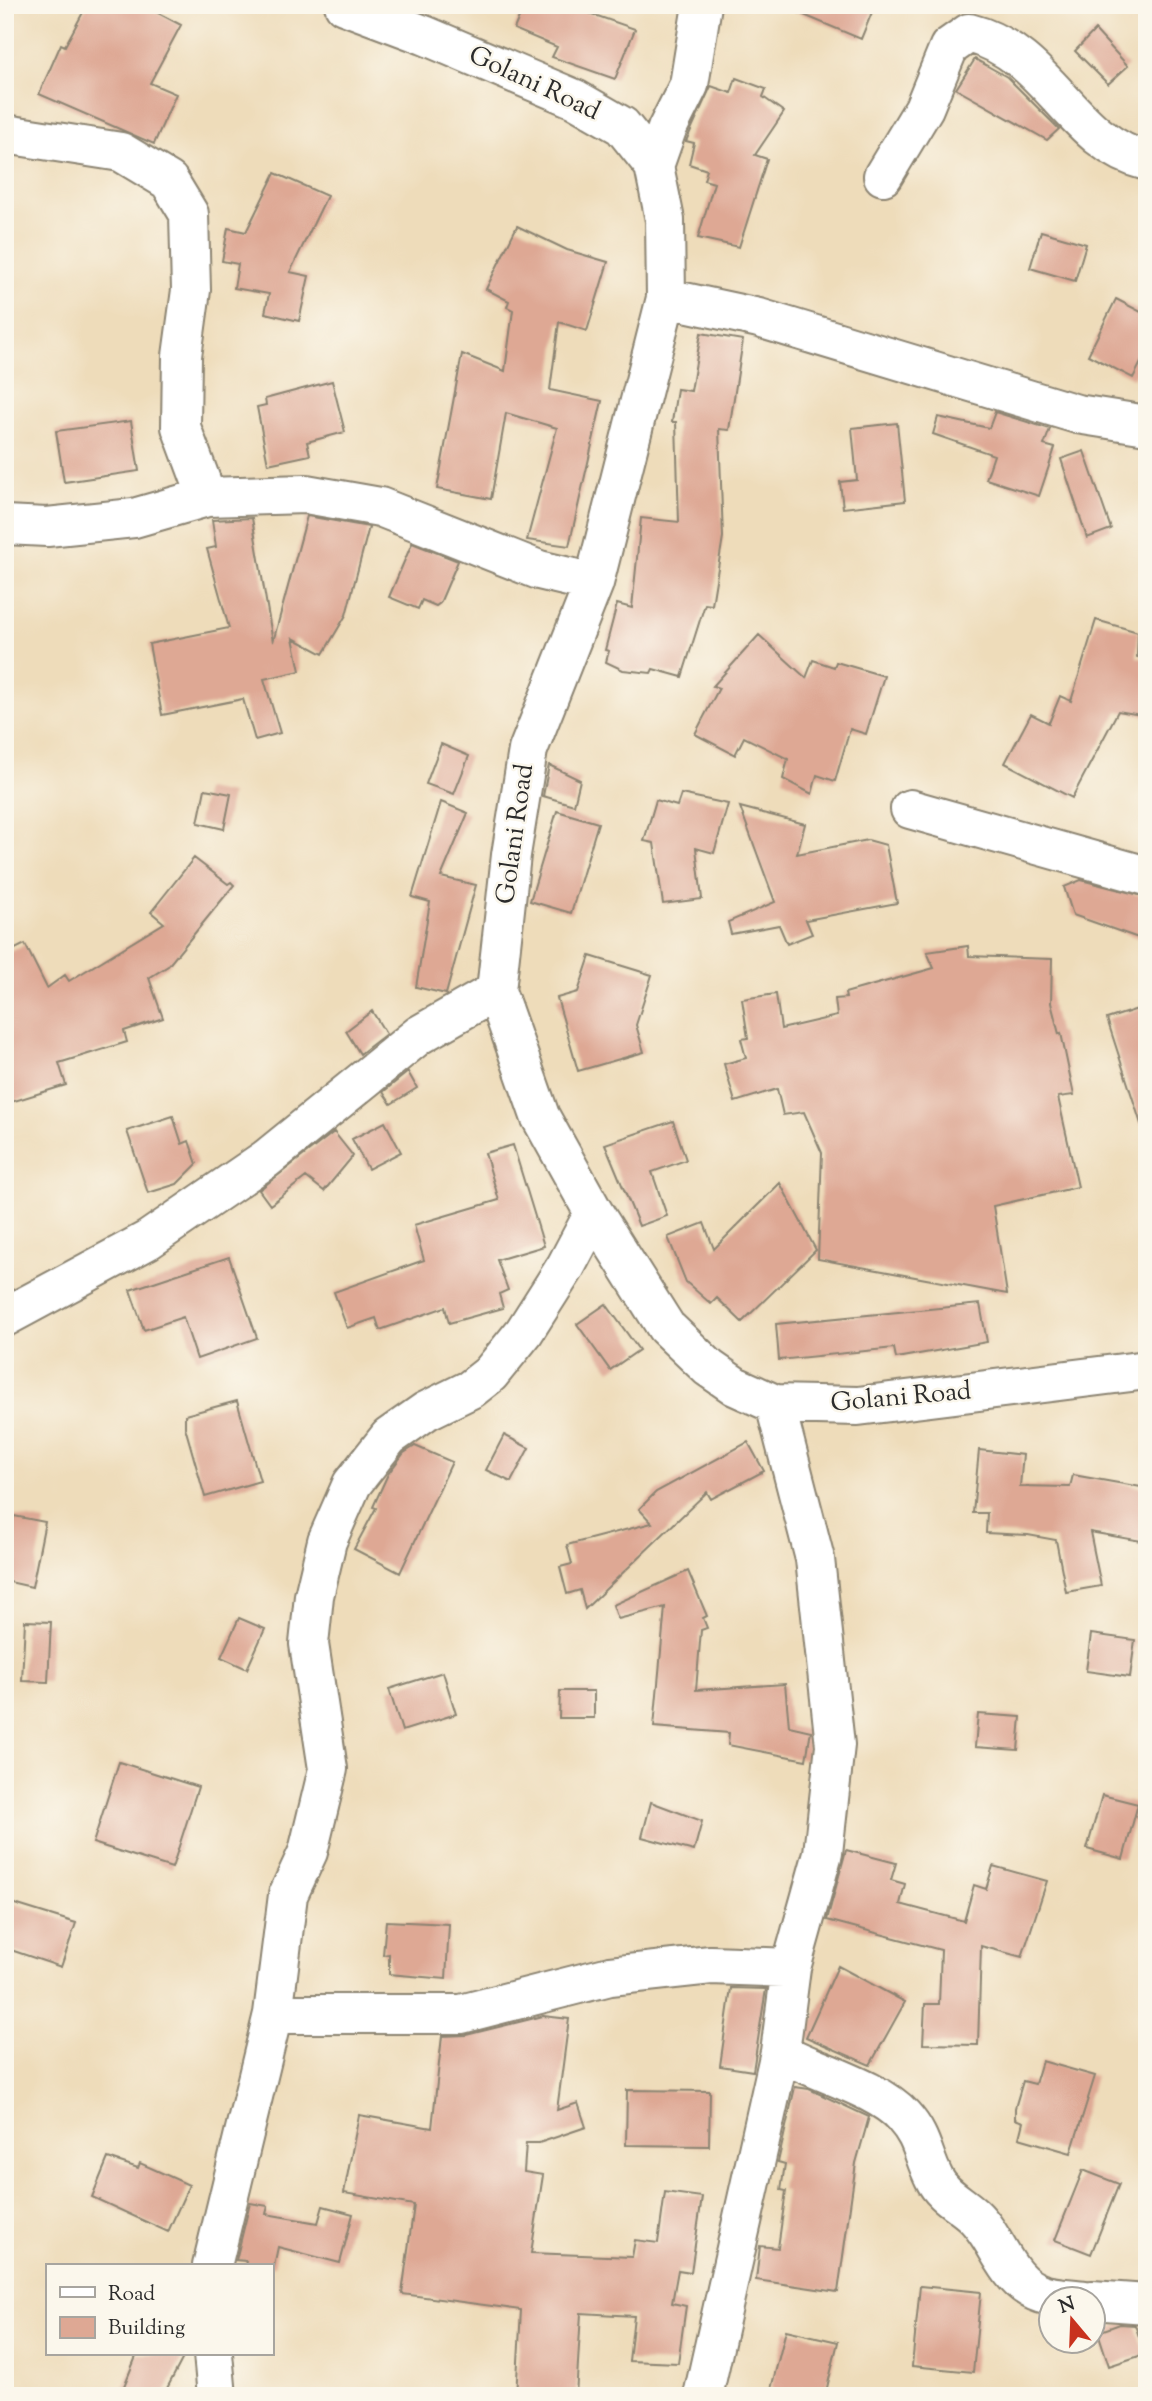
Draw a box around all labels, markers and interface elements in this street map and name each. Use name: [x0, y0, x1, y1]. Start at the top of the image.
street label: Golani Road: [462, 37, 606, 131]
street label: Golani Road: [488, 761, 544, 907]
street label: Golani Road: [829, 1373, 973, 1423]
legend: [46, 2264, 273, 2356]
text: Road: [108, 2280, 155, 2310]
north arrow: [1036, 2286, 1106, 2356]
text: N: [1056, 2291, 1079, 2322]
text: Building: [108, 2314, 185, 2344]

